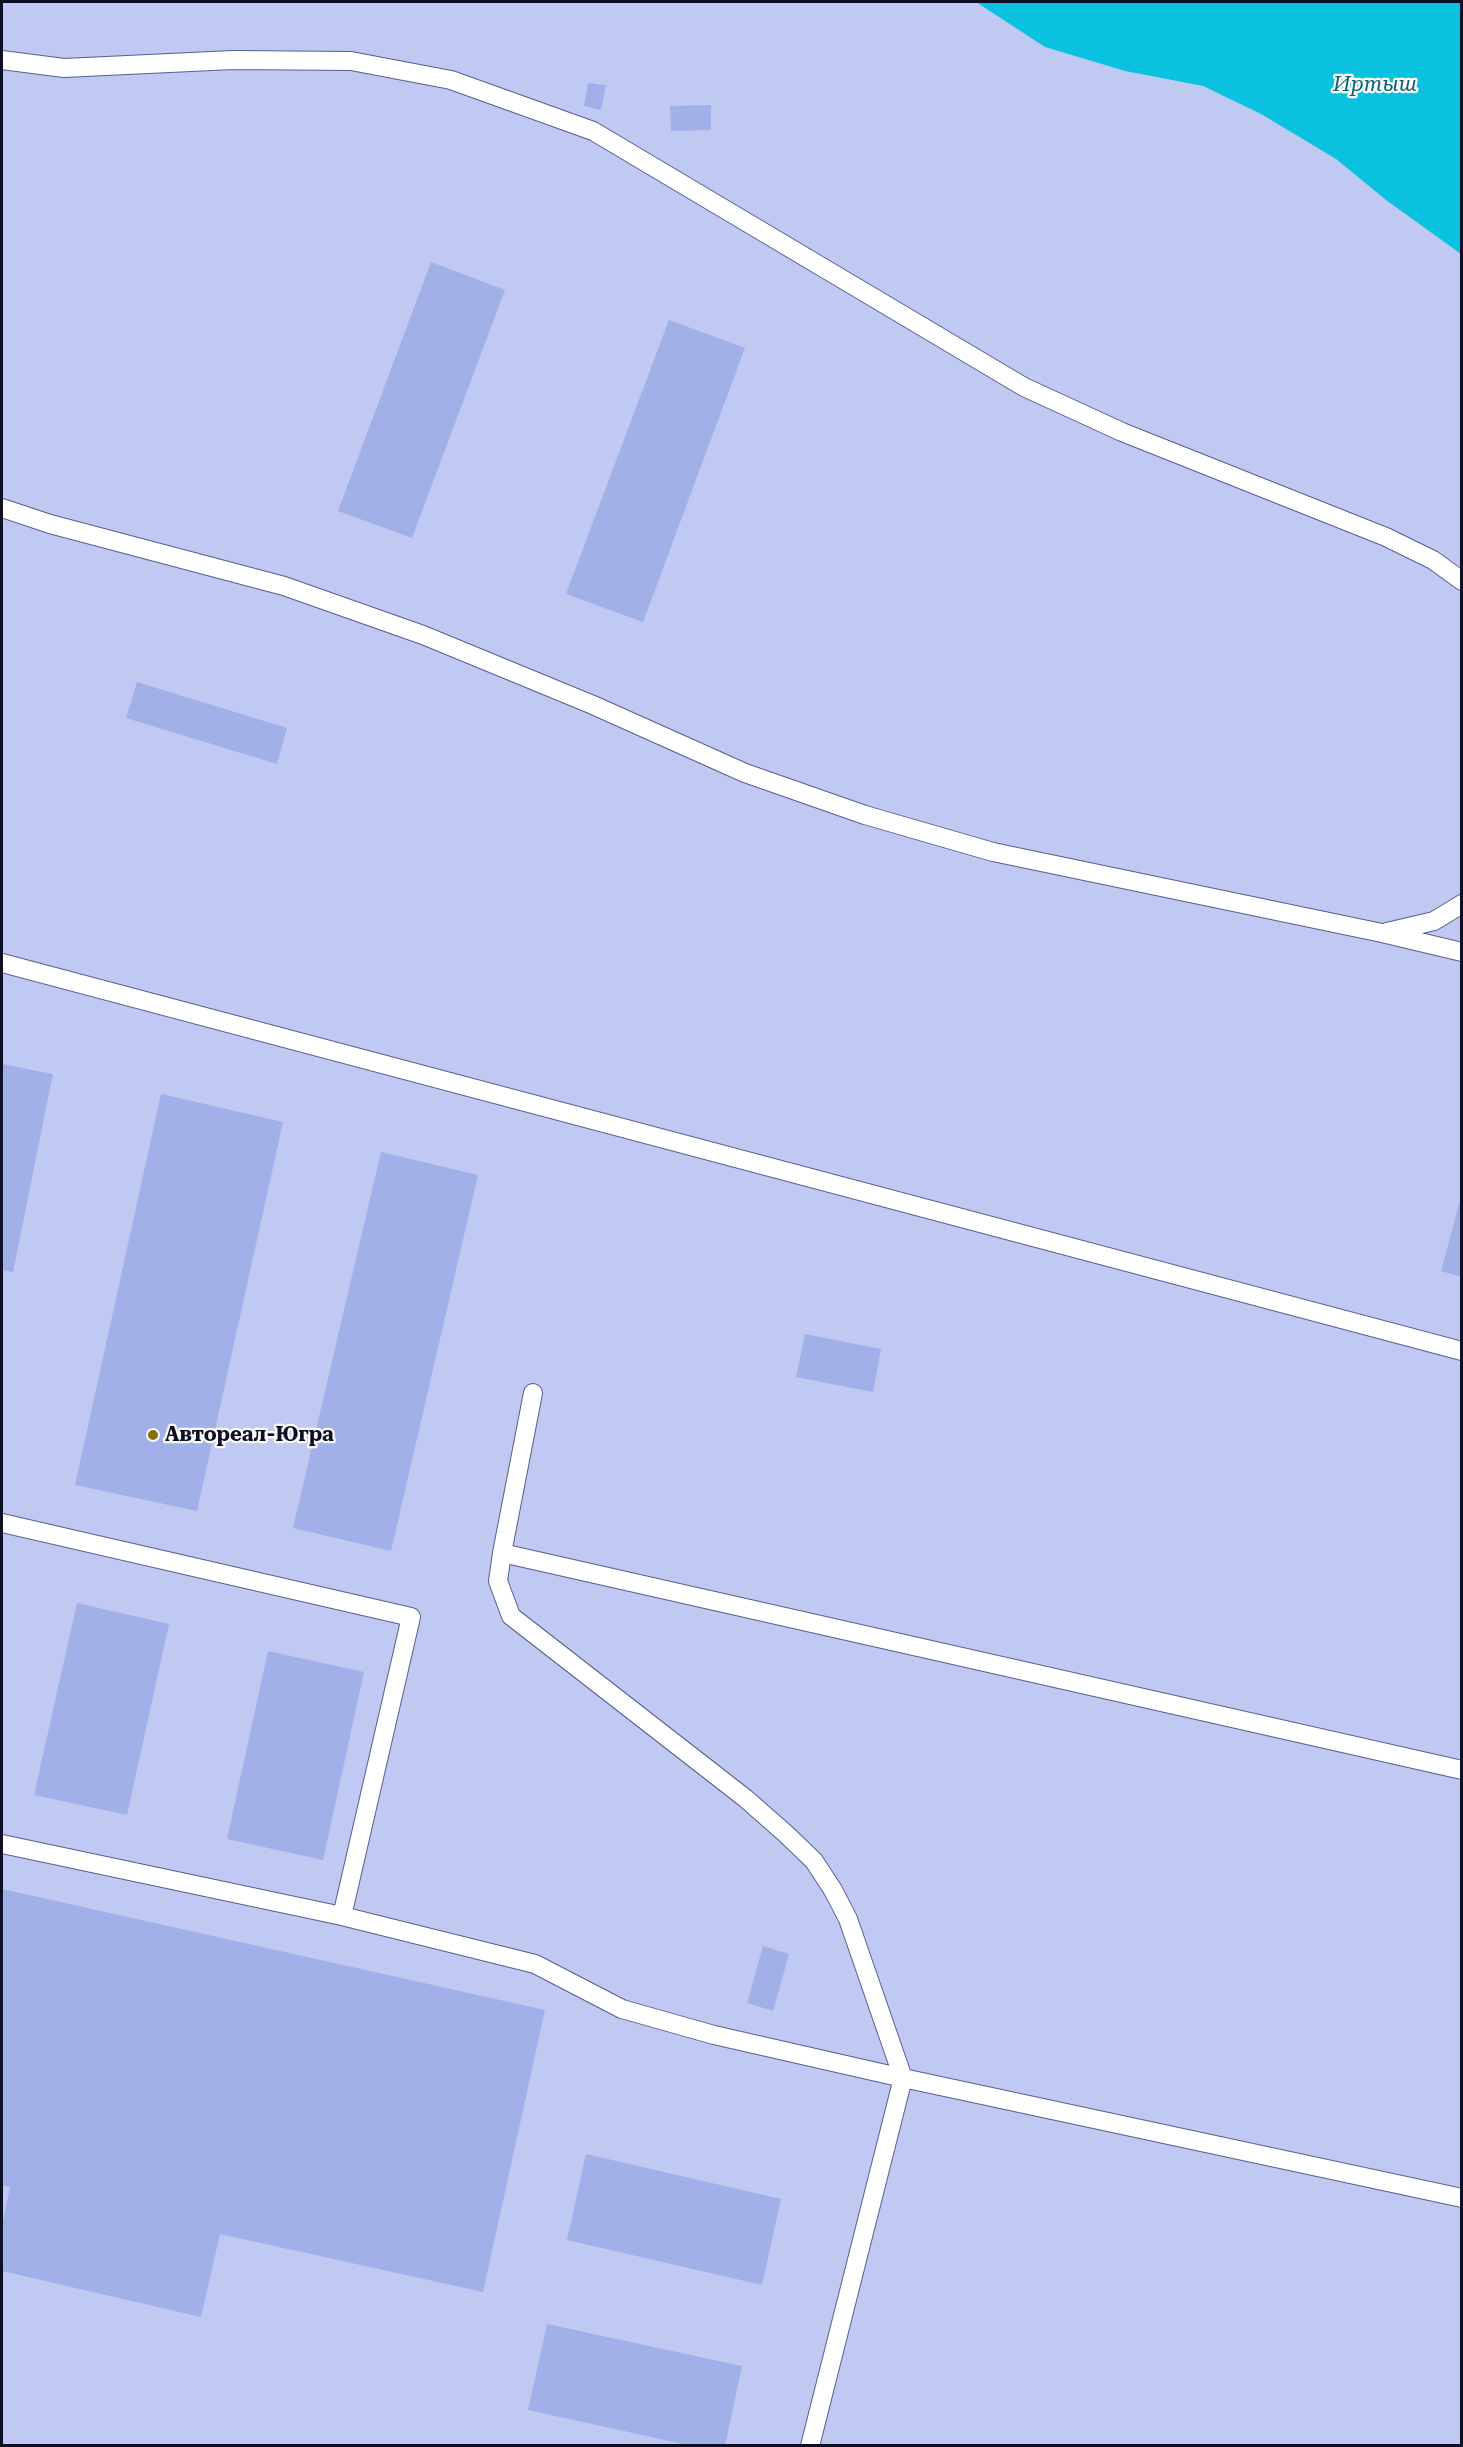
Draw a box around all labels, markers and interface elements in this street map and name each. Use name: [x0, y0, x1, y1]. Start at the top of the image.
water label: Иртыш: [1333, 72, 1417, 98]
place label: Автореал-Югра: [165, 1423, 334, 1447]
marker: Автореал-Югра: [146, 1428, 160, 1442]

